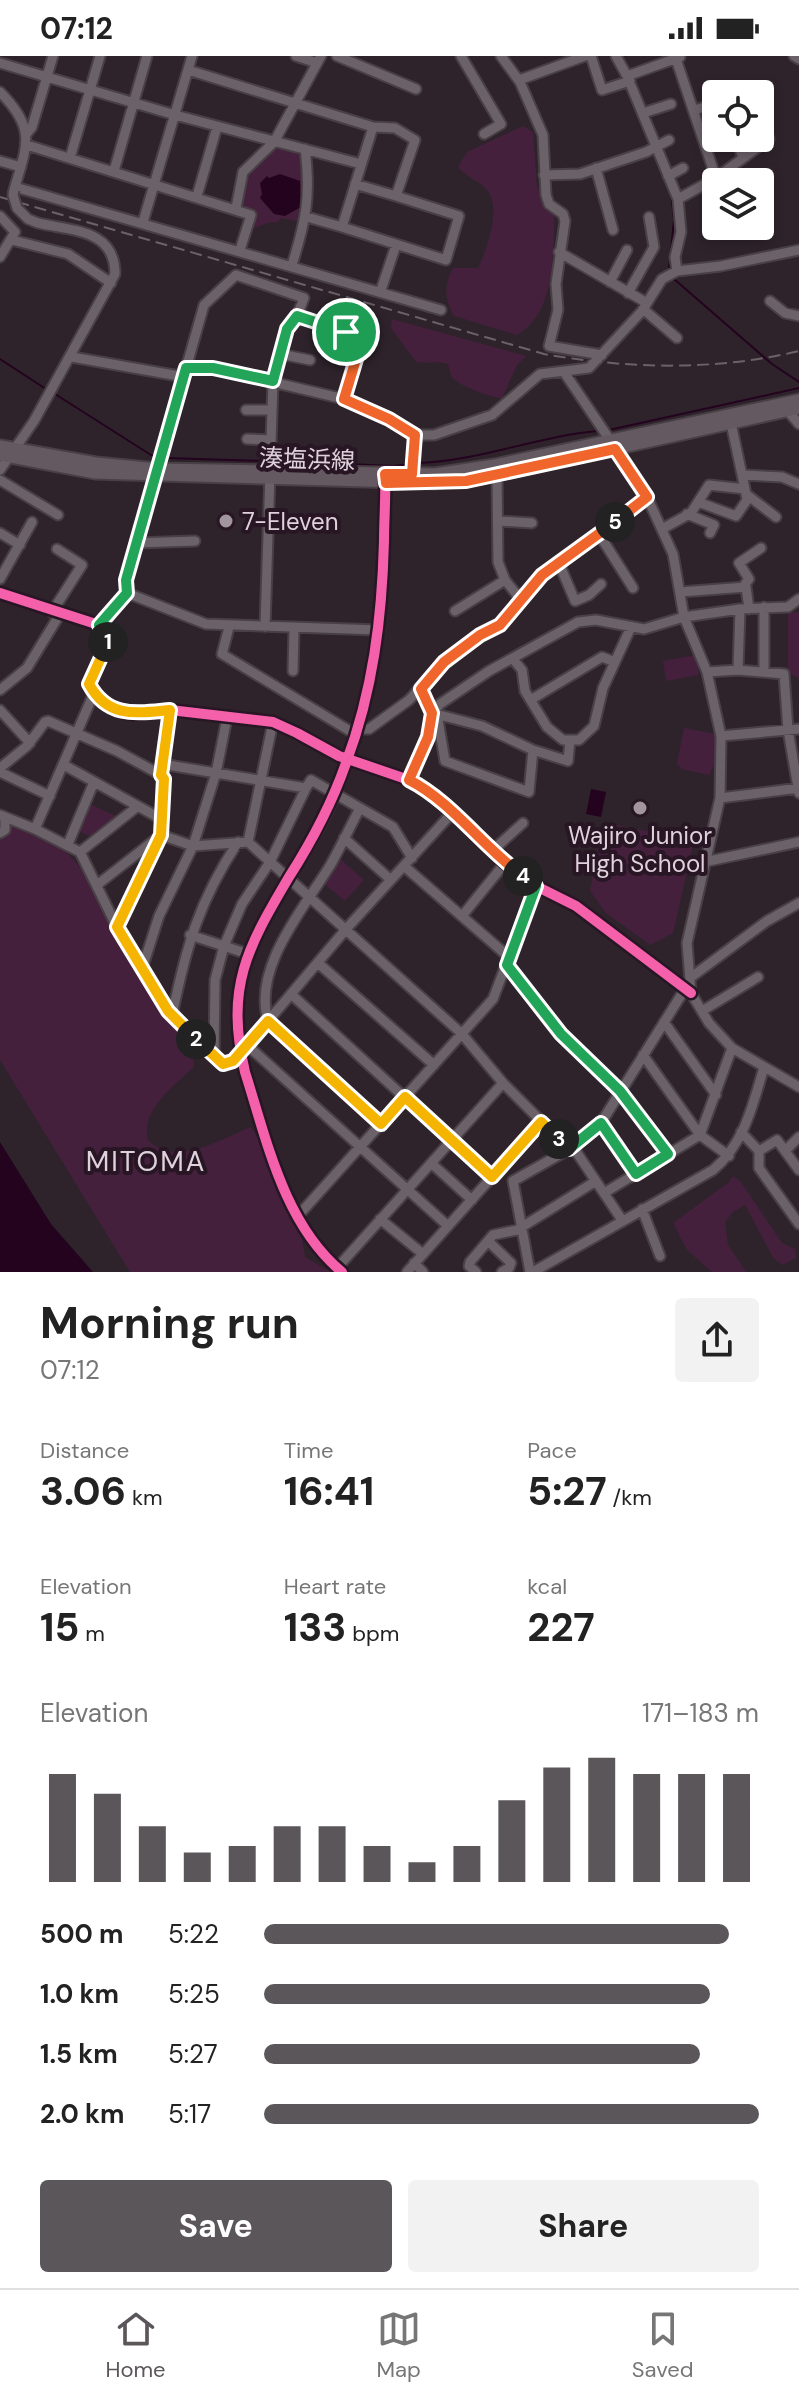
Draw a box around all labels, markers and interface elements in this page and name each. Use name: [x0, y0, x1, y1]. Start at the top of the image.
text: 07:12: [40, 9, 113, 48]
map controls: [702, 80, 774, 240]
button: locate: [702, 80, 774, 152]
button: layers: [702, 168, 774, 240]
pin: [312, 298, 380, 366]
icon: arrive: [324, 310, 368, 354]
street label: 湊塩浜線: [258, 442, 356, 476]
pin: 5: [595, 502, 635, 542]
place label: 7-Eleven: [242, 506, 339, 537]
text: 5: [608, 507, 622, 536]
marker: 7-Eleven: [217, 512, 235, 530]
pin: 1: [88, 622, 128, 662]
text: 1: [104, 627, 112, 656]
marker: Wajiro Junior High School: [631, 799, 649, 817]
place label: Wajiro Junior High School: [568, 820, 712, 879]
pin: 4: [503, 856, 543, 896]
text: 4: [516, 861, 530, 890]
pin: 2: [176, 1019, 216, 1059]
text: 2: [190, 1024, 202, 1053]
pin: 3: [539, 1119, 579, 1159]
text: 3: [552, 1124, 566, 1153]
district label: MITOMA: [86, 1143, 206, 1180]
text: Morning run: [40, 1294, 299, 1352]
button: share: [675, 1298, 759, 1382]
text: 07:12: [40, 1353, 100, 1387]
text: Distance: [40, 1436, 129, 1465]
text: Time: [284, 1436, 333, 1465]
text: Pace: [527, 1436, 577, 1465]
text: 3.06: [40, 1465, 126, 1517]
text: 16:41: [284, 1465, 374, 1517]
text: 5:27: [527, 1465, 607, 1517]
text: km: [126, 1483, 163, 1512]
text: /km: [607, 1483, 652, 1512]
text: Elevation: [40, 1572, 132, 1601]
text: Heart rate: [284, 1572, 386, 1601]
text: kcal: [527, 1572, 567, 1601]
text: 15: [40, 1601, 79, 1653]
text: 133: [284, 1601, 346, 1653]
text: 227: [527, 1601, 595, 1653]
text: m: [79, 1619, 105, 1648]
text: bpm: [346, 1619, 399, 1648]
text: Elevation: [40, 1696, 148, 1730]
text: 171–183 m: [642, 1696, 759, 1730]
text: 500 m: [40, 1917, 123, 1951]
text: 5:22: [168, 1917, 219, 1951]
text: 1.0 km: [40, 1977, 119, 2011]
text: 5:25: [168, 1977, 220, 2011]
text: 1.5 km: [40, 2037, 118, 2071]
text: 5:27: [168, 2037, 218, 2071]
text: 2.0 km: [40, 2097, 124, 2131]
text: 5:17: [168, 2097, 211, 2131]
button: Save: [40, 2180, 392, 2272]
button: Share: [408, 2180, 759, 2272]
tab: Home: [105, 2307, 166, 2384]
tab: Map: [377, 2307, 421, 2384]
tab: Saved: [632, 2307, 694, 2384]

